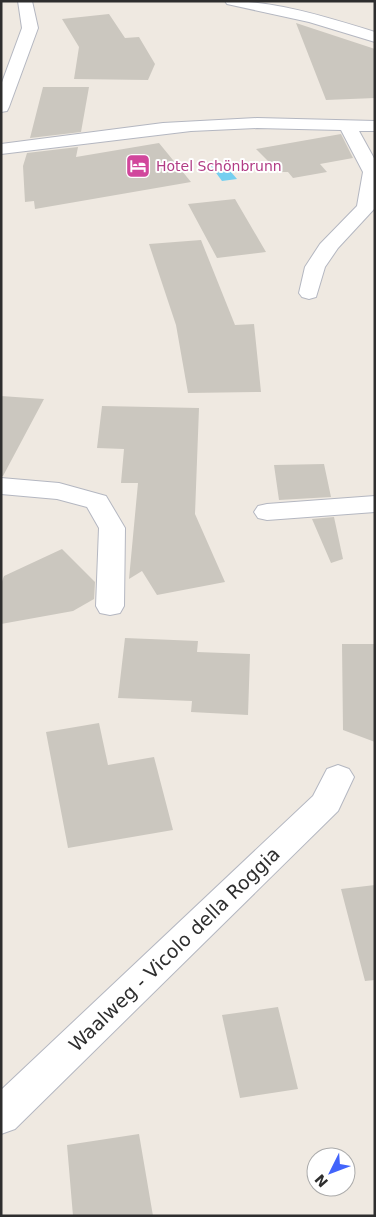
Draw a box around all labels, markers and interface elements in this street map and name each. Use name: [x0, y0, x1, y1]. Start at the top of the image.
hotel icon: Hotel Schönbrunn: [125, 153, 151, 179]
place label: Hotel Schönbrunn: [156, 158, 282, 174]
street label: Waalweg - Vicolo della Roggia: [64, 842, 284, 1056]
north arrow: [306, 1147, 356, 1197]
text: N: [311, 1171, 331, 1190]

